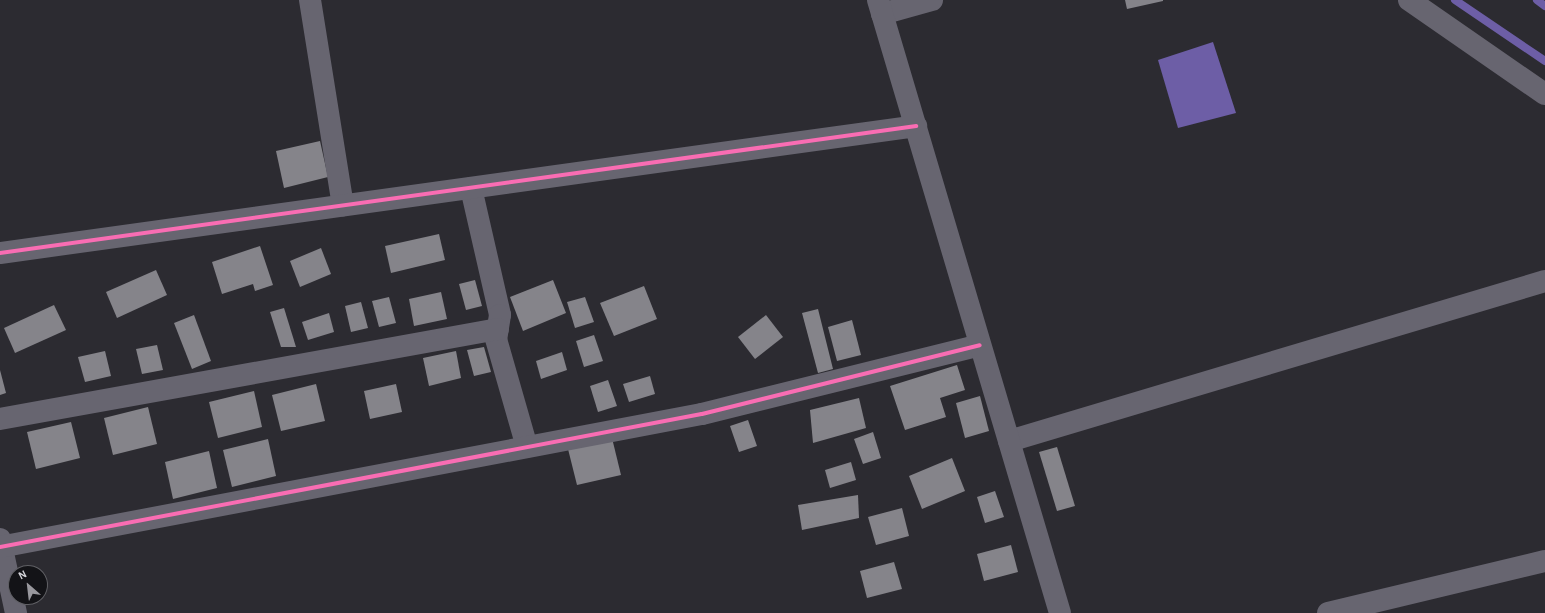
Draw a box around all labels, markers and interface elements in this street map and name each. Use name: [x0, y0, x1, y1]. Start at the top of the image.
north arrow: [8, 565, 48, 605]
text: N: [17, 568, 29, 581]

